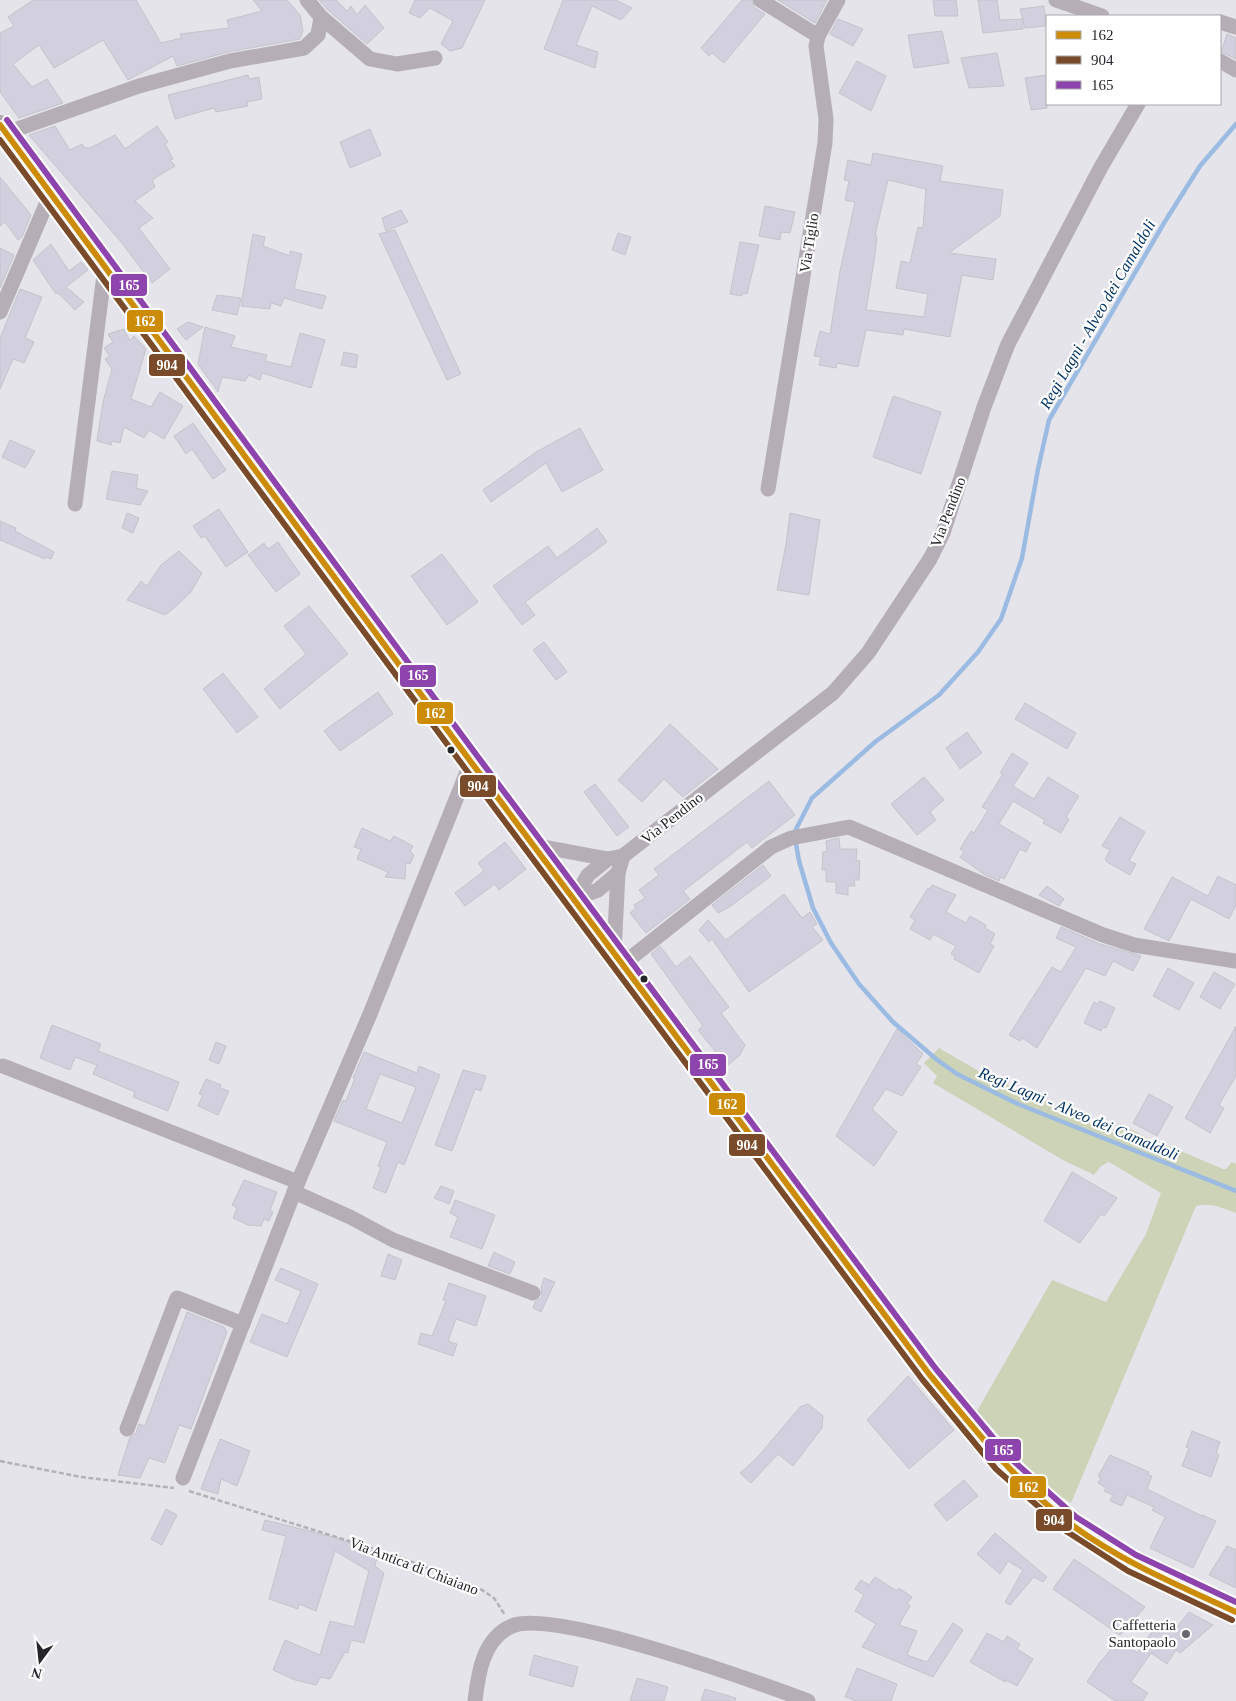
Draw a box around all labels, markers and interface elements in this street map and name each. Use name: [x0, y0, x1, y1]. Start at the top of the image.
legend: [1046, 15, 1221, 105]
text: 162: [1091, 27, 1114, 43]
text: 904: [1091, 52, 1114, 68]
text: 165: [1091, 77, 1114, 93]
street label: Via Tiglio: [796, 212, 822, 274]
water label: Regi Lagni - Alveo dei Camaldoli: [1036, 217, 1159, 413]
line badge: 165: [110, 273, 148, 297]
text: 165: [119, 278, 140, 293]
line badge: 162: [126, 309, 164, 333]
text: 162: [135, 314, 156, 329]
line badge: 904: [148, 353, 186, 377]
text: 904: [157, 358, 178, 373]
street label: Via Pendino: [927, 475, 969, 549]
line badge: 165: [399, 664, 437, 688]
text: 165: [408, 668, 429, 683]
line badge: 162: [416, 701, 454, 725]
text: 162: [425, 706, 446, 721]
unlabelled marker: [446, 745, 456, 755]
line badge: 904: [459, 774, 497, 798]
text: 904: [468, 779, 489, 794]
street label: Via Pendino: [638, 789, 706, 847]
unlabelled marker: [639, 974, 649, 984]
line badge: 165: [689, 1053, 727, 1077]
text: 165: [698, 1057, 719, 1072]
water label: Regi Lagni - Alveo dei Camaldoli: [975, 1063, 1181, 1164]
line badge: 162: [708, 1092, 746, 1116]
text: 162: [717, 1097, 738, 1112]
line badge: 904: [728, 1133, 766, 1157]
text: 904: [737, 1138, 758, 1153]
line badge: 165: [984, 1438, 1022, 1462]
text: 165: [993, 1443, 1014, 1458]
line badge: 162: [1009, 1475, 1047, 1499]
text: 162: [1018, 1480, 1039, 1495]
line badge: 904: [1035, 1508, 1073, 1532]
text: 904: [1044, 1513, 1065, 1528]
street label: Via Antica di Chiaiano: [347, 1534, 481, 1598]
place label: Caffetteria Santopaolo: [1109, 1617, 1176, 1650]
marker: Caffetteria Santopaolo: [1180, 1628, 1192, 1640]
north arrow: [15, 1636, 65, 1686]
text: N: [30, 1665, 44, 1682]

